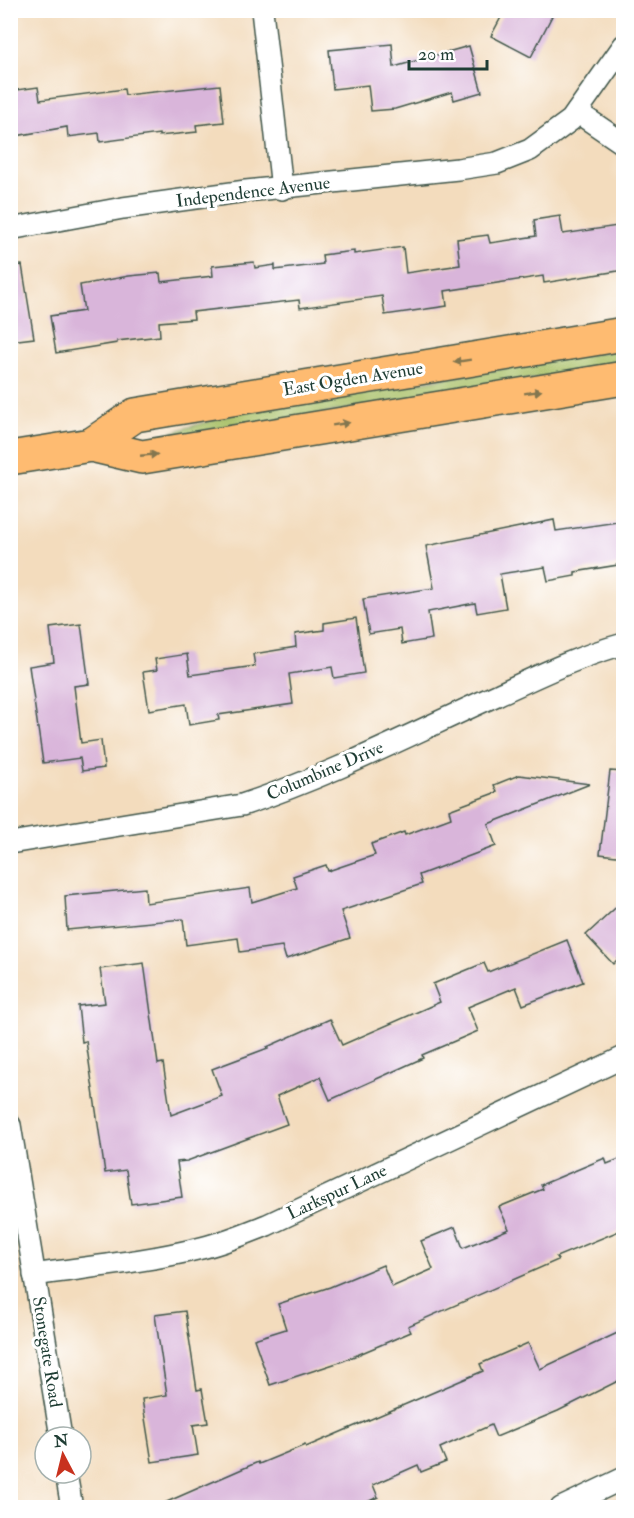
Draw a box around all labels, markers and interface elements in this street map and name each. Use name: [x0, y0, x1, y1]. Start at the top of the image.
scale bar: [409, 33, 487, 71]
text: 20 m: [418, 43, 454, 66]
street label: Independence Avenue: [175, 171, 332, 213]
street label: East Ogden Avenue: [281, 357, 425, 401]
one-way arrow: [453, 357, 472, 366]
one-way arrow: [524, 388, 543, 397]
one-way arrow: [332, 419, 351, 428]
one-way arrow: [139, 450, 158, 460]
street label: Columbine Drive: [263, 736, 387, 806]
street label: Larkspur Lane: [283, 1159, 391, 1225]
street label: Stonegate Road: [27, 1295, 67, 1409]
north arrow: [33, 1425, 93, 1485]
text: N: [52, 1430, 70, 1452]

